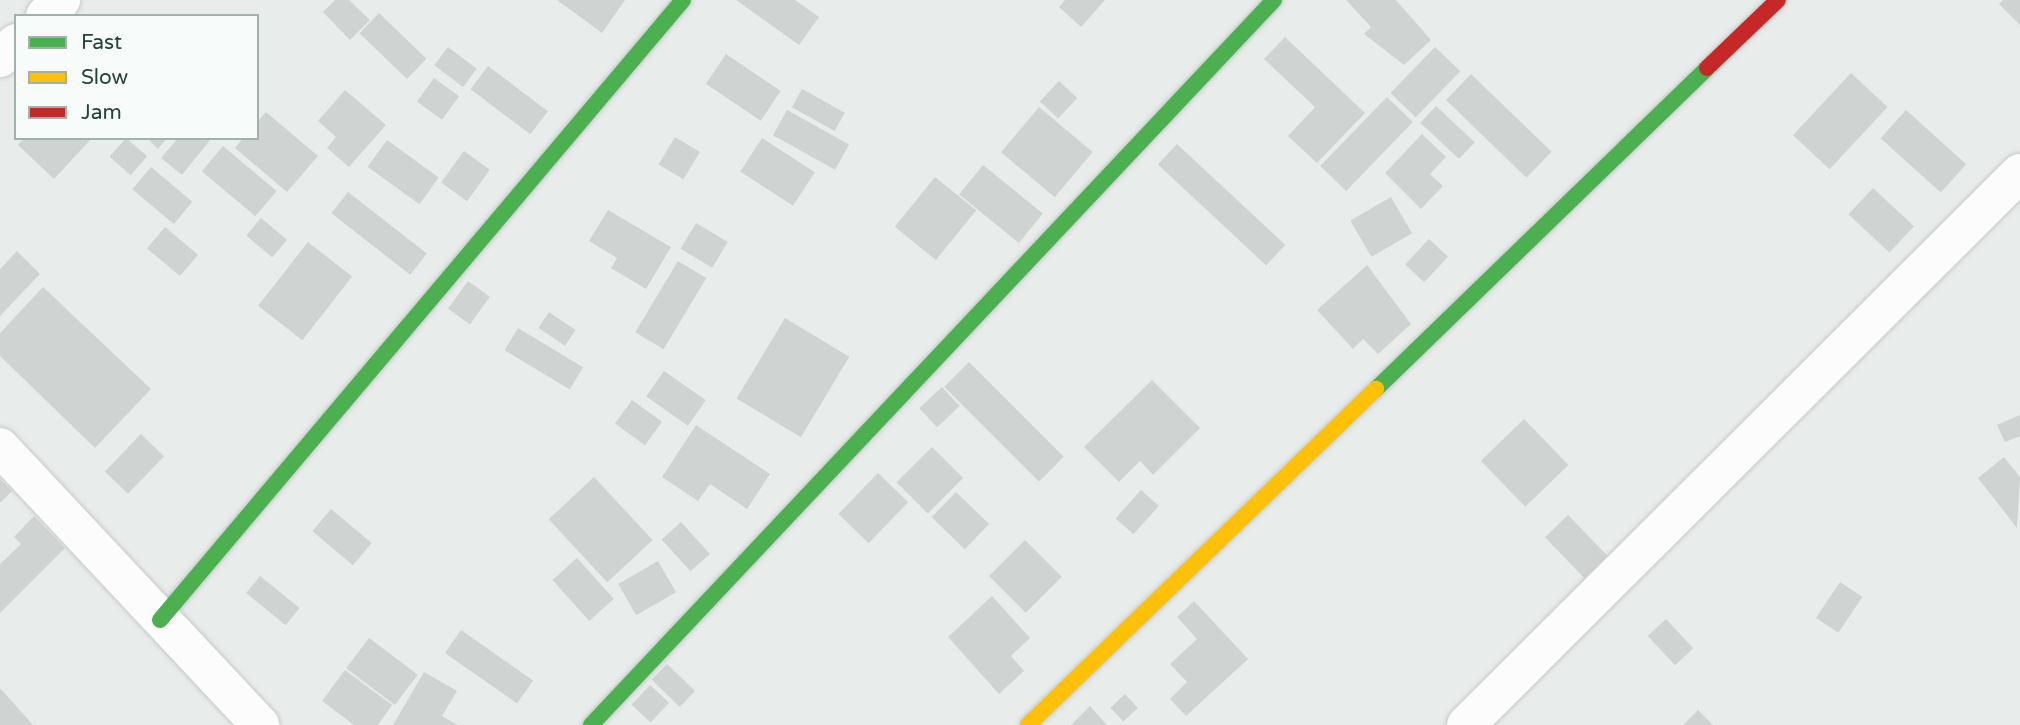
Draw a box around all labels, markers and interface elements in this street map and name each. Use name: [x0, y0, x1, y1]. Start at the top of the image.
legend: [14, 14, 259, 140]
text: Fast: [81, 30, 122, 55]
text: Slow: [81, 65, 128, 90]
text: Jam: [81, 100, 122, 125]

